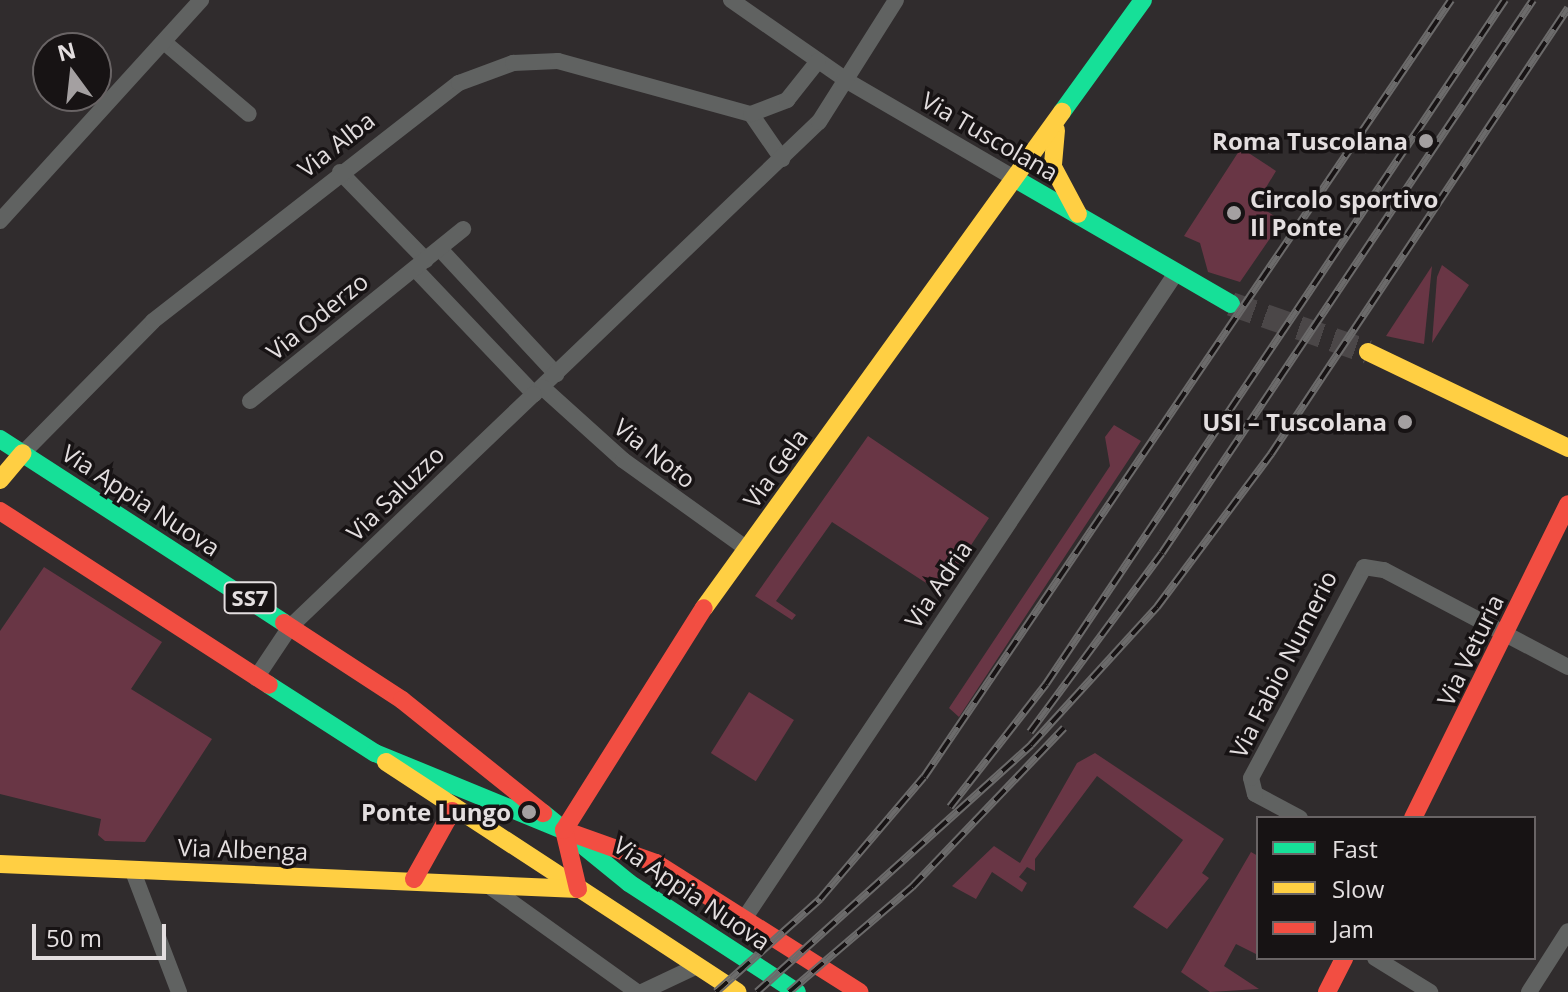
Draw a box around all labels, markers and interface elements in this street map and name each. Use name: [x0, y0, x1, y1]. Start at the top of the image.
north arrow: [32, 32, 112, 112]
text: N: [54, 34, 79, 68]
street label: Via Tuscolana: [917, 85, 1063, 187]
street label: Via Alba: [292, 105, 380, 183]
place label: Roma Tuscolana: [1212, 127, 1408, 155]
marker: Roma Tuscolana: [1415, 130, 1437, 152]
place label: Circolo sportivo Il Ponte: [1250, 185, 1438, 241]
marker: Circolo sportivo Il Ponte: [1225, 204, 1243, 222]
street label: Via Oderzo: [260, 266, 374, 366]
place label: USI – Tuscolana: [1202, 408, 1387, 436]
marker: USI – Tuscolana: [1394, 411, 1416, 433]
street label: Via Noto: [609, 412, 701, 494]
street label: Via Gela: [737, 423, 813, 513]
street label: Via Appia Nuova: [57, 438, 225, 562]
street label: Via Saluzzo: [340, 440, 450, 546]
street label: Via Adria: [898, 535, 978, 633]
street label: Via Fabio Numerio: [1223, 566, 1343, 762]
road number: SS7: [222, 580, 278, 616]
street label: Via Veturia: [1431, 590, 1509, 710]
place label: Ponte Lungo: [361, 798, 511, 826]
marker: Ponte Lungo: [518, 801, 540, 823]
legend: [1256, 816, 1536, 960]
street label: Via Appia Nuova: [608, 830, 776, 956]
street label: Via Albenga: [177, 832, 309, 866]
text: Fast: [1332, 832, 1378, 865]
text: Slow: [1332, 872, 1384, 905]
scale bar: [36, 908, 170, 958]
text: Jam: [1332, 912, 1374, 945]
text: 50 m: [46, 921, 102, 954]

